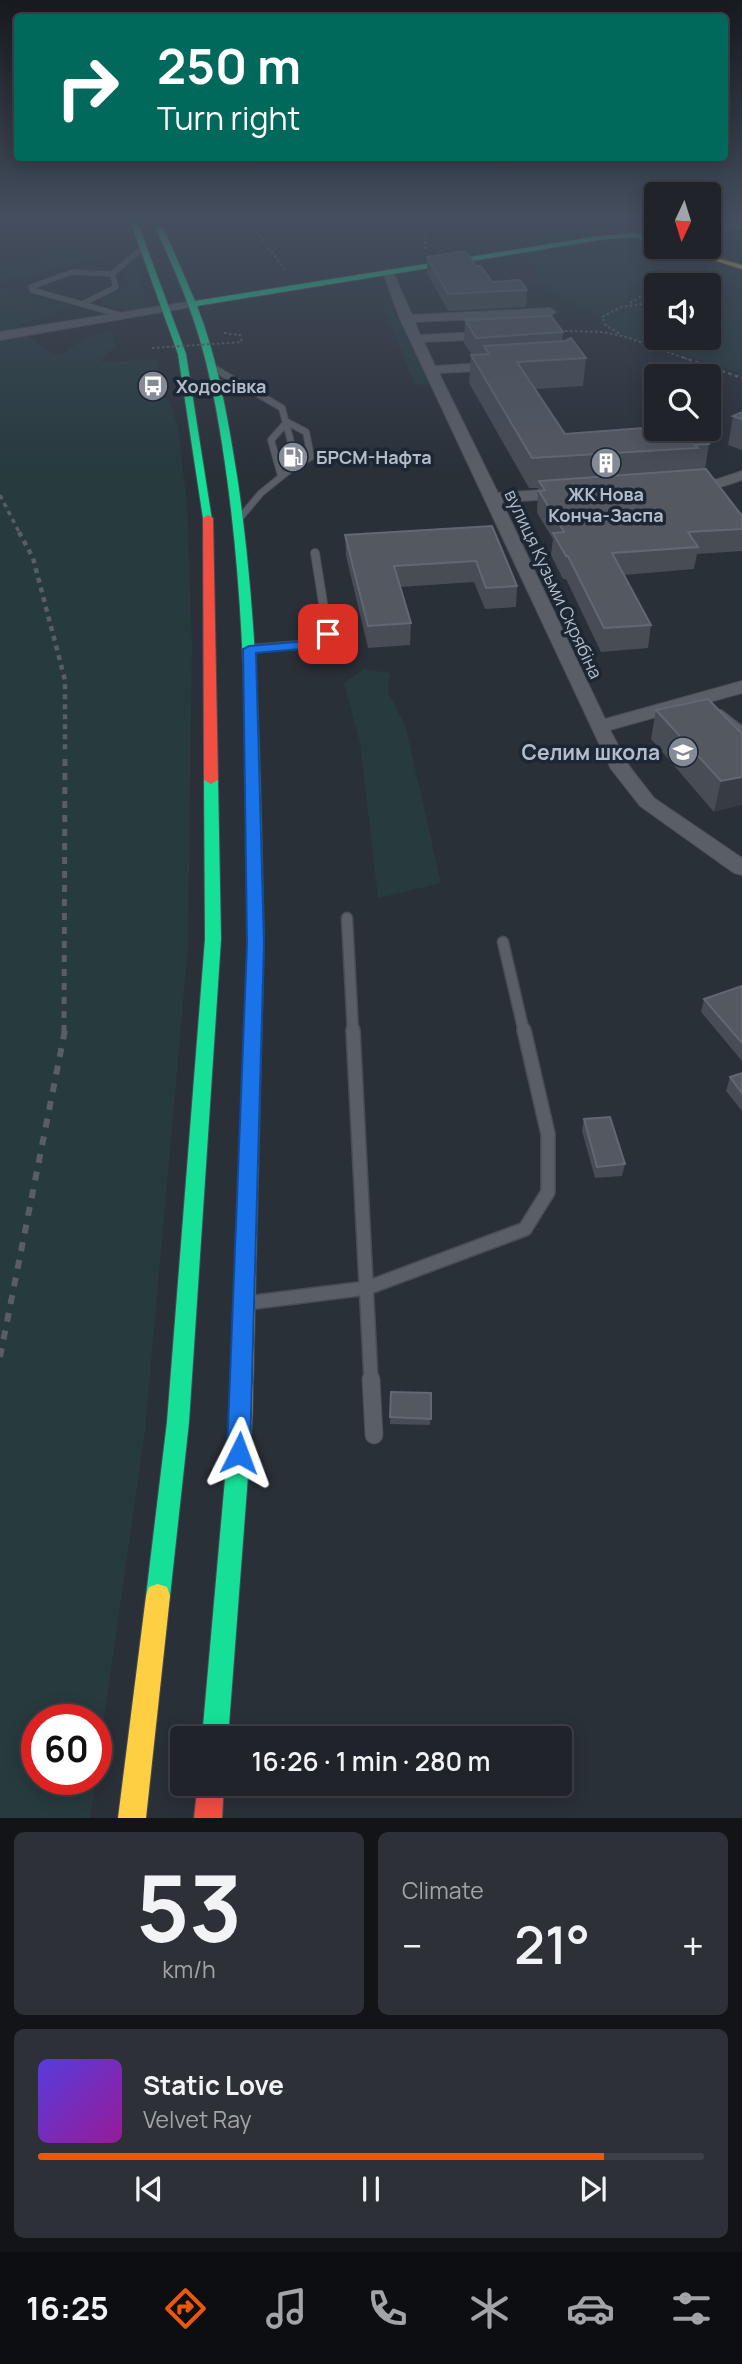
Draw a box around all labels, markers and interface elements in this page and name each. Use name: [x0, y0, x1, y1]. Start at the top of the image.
text: 250 m: [157, 32, 301, 99]
icon: right: [42, 42, 133, 133]
text: Turn right: [157, 96, 300, 140]
north arrow: [644, 182, 721, 259]
map controls: [644, 182, 721, 441]
button: sound: [644, 273, 721, 350]
button: search: [644, 364, 721, 441]
bus stop icon: Ходосівка: [136, 369, 170, 403]
place label: Ходосівка: [176, 374, 266, 398]
fuel station icon: БРСМ-Нафта: [276, 440, 310, 474]
place label: БРСМ-Нафта: [316, 445, 432, 469]
building icon: ЖК Нова Конча-Заспа: [589, 446, 623, 480]
place label: ЖК Нова Конча-Заспа: [548, 482, 664, 527]
street label: вулиця Кузьми Скрябіна: [500, 485, 608, 683]
pin: [298, 604, 358, 664]
icon: arrive: [309, 615, 347, 653]
school or university icon: Селим школа: [666, 735, 700, 769]
place label: Селим школа: [522, 738, 660, 766]
position arrow: [202, 1416, 276, 1490]
speed limit sign: 60: [21, 1704, 112, 1795]
text: 16:26 · 1 min · 280 m: [252, 1743, 490, 1779]
text: 53: [136, 1845, 242, 1969]
text: Climate: [402, 1874, 484, 1906]
text: 21°: [514, 1909, 590, 1980]
text: −: [402, 1919, 423, 1971]
text: +: [682, 1919, 704, 1971]
text: km/h: [162, 1953, 216, 1985]
text: Static Love: [143, 2067, 284, 2103]
text: Velvet Ray: [143, 2103, 252, 2135]
icon: previous: [130, 2170, 168, 2208]
icon: pause: [352, 2170, 390, 2208]
icon: next: [574, 2170, 612, 2208]
icon: directions: [161, 2284, 210, 2333]
icon: music: [262, 2284, 311, 2333]
icon: phone: [363, 2284, 412, 2333]
icon: climate: [465, 2284, 514, 2333]
icon: car: [566, 2284, 615, 2333]
icon: filters: [667, 2284, 716, 2333]
text: 16:25: [26, 2286, 109, 2330]

